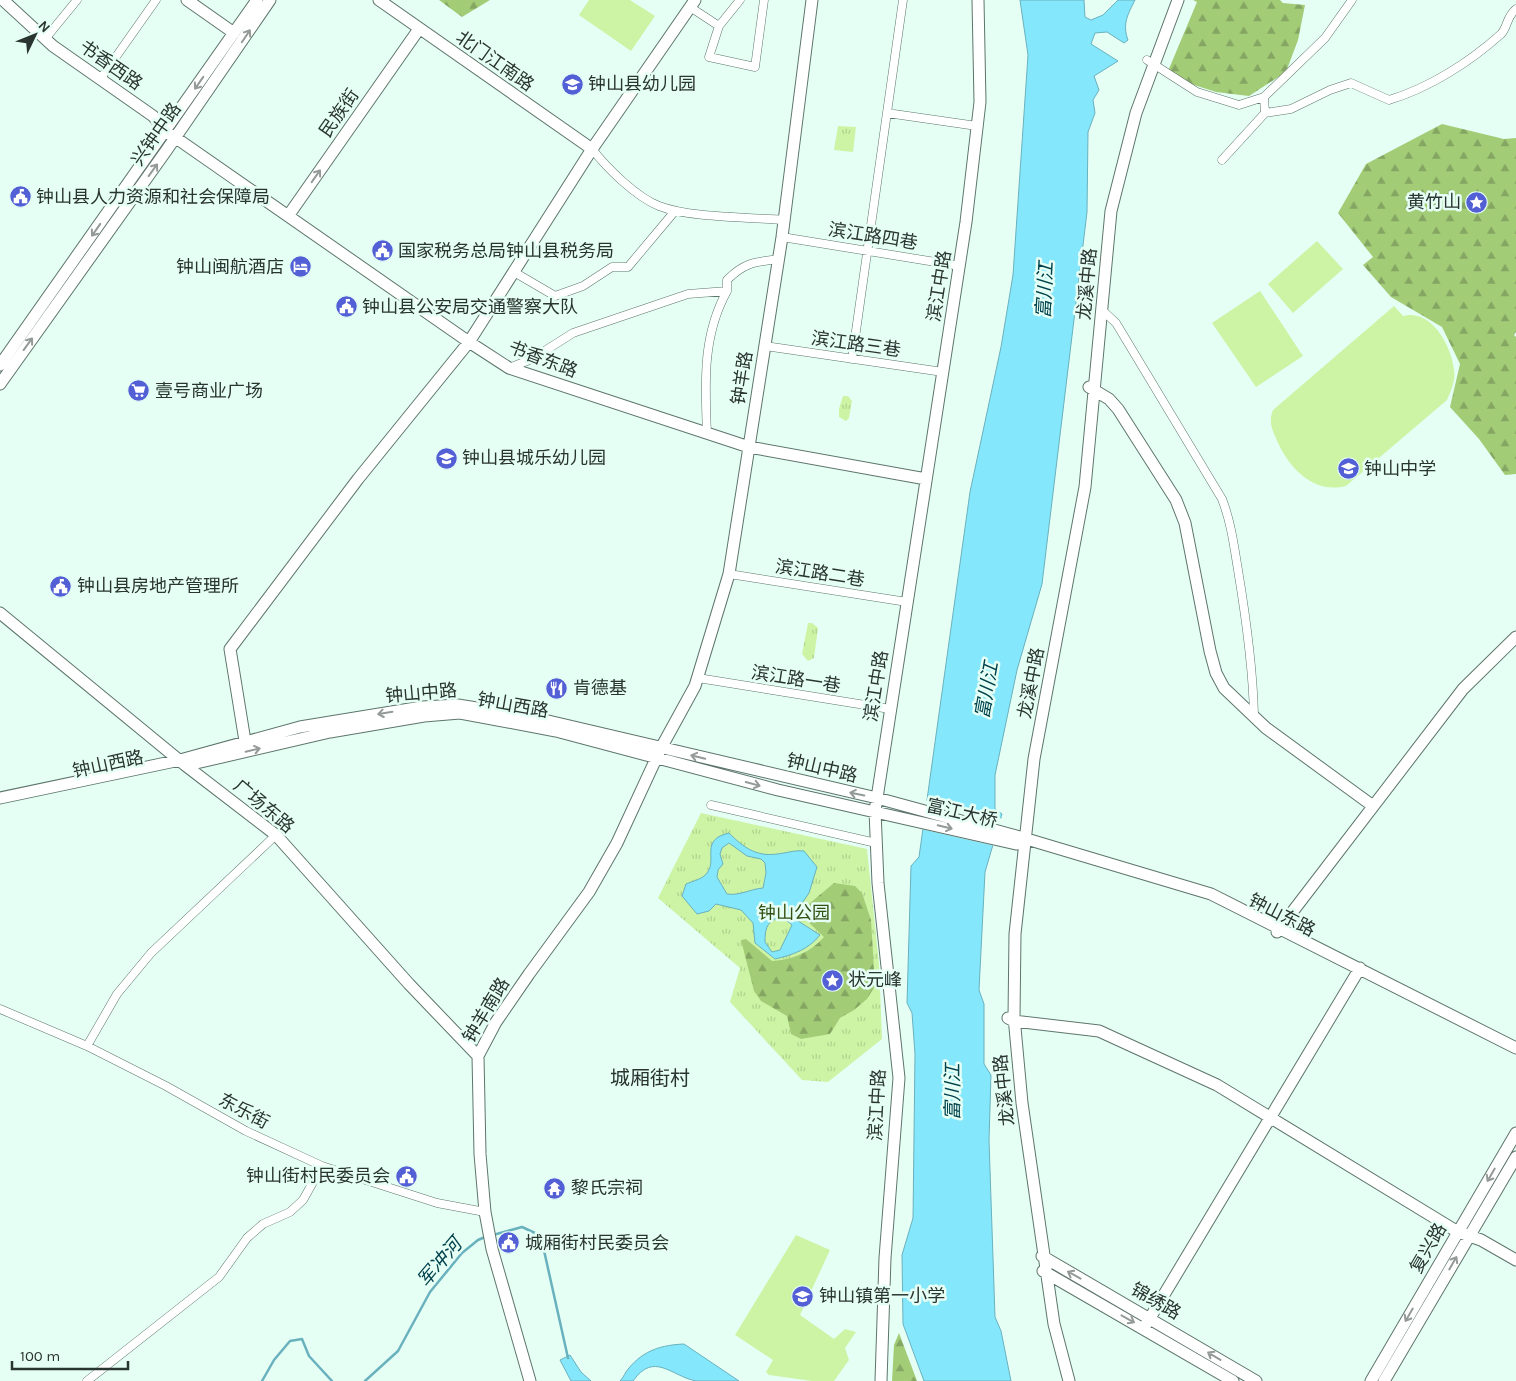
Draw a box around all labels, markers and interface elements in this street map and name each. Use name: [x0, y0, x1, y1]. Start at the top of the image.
north arrow: [10, 10, 60, 60]
text: N: [34, 17, 54, 36]
street label: 北门江南路: [452, 26, 538, 96]
one-way arrow: [241, 29, 251, 43]
street label: 书香西路: [75, 35, 147, 95]
school or university icon: 钟山县幼儿园: [560, 72, 584, 96]
place label: 钟山县幼儿园: [588, 73, 696, 95]
one-way arrow: [194, 76, 204, 90]
street label: 民族街: [315, 85, 363, 141]
street label: 兴钟中路: [126, 98, 186, 170]
one-way arrow: [148, 163, 158, 177]
one-way arrow: [311, 169, 321, 183]
public building icon: 钟山县人力资源和社会保障局: [8, 185, 32, 209]
place label: 钟山县人力资源和社会保障局: [36, 186, 270, 208]
place icon: 黄竹山: [1465, 190, 1489, 214]
place label: 黄竹山: [1407, 191, 1461, 213]
street label: 滨江路四巷: [827, 218, 919, 254]
one-way arrow: [90, 223, 101, 236]
public building icon: 国家税务总局钟山县税务局: [370, 239, 394, 263]
place label: 国家税务总局钟山县税务局: [398, 240, 614, 262]
street label: 龙溪中路: [1073, 247, 1101, 321]
street label: 滨江中路: [923, 249, 955, 323]
hotel icon: 钟山闽航酒店: [288, 255, 312, 279]
place label: 钟山闽航酒店: [176, 256, 284, 278]
water label: 富川江: [1033, 259, 1058, 319]
public building icon: 钟山县公安局交通警察大队: [334, 295, 358, 319]
place label: 钟山县公安局交通警察大队: [362, 296, 578, 318]
street label: 滨江路三巷: [810, 327, 902, 361]
street label: 书香东路: [505, 336, 581, 382]
one-way arrow: [23, 338, 33, 352]
street label: 钟羊路: [727, 350, 757, 406]
supermarket icon: 壹号商业广场: [127, 379, 151, 403]
place label: 壹号商业广场: [155, 380, 263, 402]
school or university icon: 钟山县城乐幼儿园: [434, 446, 458, 470]
place label: 钟山县城乐幼儿园: [462, 447, 606, 469]
school or university icon: 钟山中学: [1336, 457, 1360, 481]
place label: 钟山中学: [1364, 458, 1436, 480]
street label: 滨江路二巷: [774, 555, 866, 591]
public building icon: 钟山县房地产管理所: [49, 574, 73, 598]
place label: 钟山县房地产管理所: [77, 575, 239, 597]
street label: 龙溪中路: [1013, 646, 1049, 720]
street label: 滨江中路: [860, 649, 892, 723]
water label: 富川江: [971, 658, 1003, 720]
street label: 滨江路一巷: [750, 661, 842, 697]
restaurant icon: 肯德基: [545, 676, 569, 700]
place label: 肯德基: [573, 677, 627, 699]
street label: 钟山中路: [384, 679, 458, 707]
street label: 钟山西路: [476, 688, 550, 722]
one-way arrow: [377, 709, 393, 719]
one-way arrow: [244, 745, 260, 754]
street label: 钟山西路: [70, 746, 146, 782]
street label: 钟山中路: [784, 749, 860, 787]
one-way arrow: [691, 752, 707, 761]
street label: 广场东路: [229, 774, 299, 838]
one-way arrow: [745, 779, 761, 789]
one-way arrow: [849, 788, 865, 798]
street label: 富江大桥: [924, 794, 1000, 832]
one-way arrow: [937, 823, 953, 832]
street label: 钟山东路: [1245, 889, 1319, 941]
park label: 钟山公园: [758, 902, 830, 924]
place icon: 状元峰: [820, 968, 844, 992]
place label: 状元峰: [848, 969, 902, 991]
street label: 钟羊南路: [458, 973, 514, 1047]
street label: 龙溪中路: [989, 1053, 1019, 1127]
water label: 富川江: [942, 1062, 964, 1121]
district label: 城厢街村: [610, 1067, 690, 1090]
street label: 滨江中路: [864, 1068, 890, 1142]
street label: 东乐街: [215, 1089, 273, 1133]
public building icon: 钟山街村民委员会: [394, 1164, 418, 1188]
place label: 钟山街村民委员会: [246, 1165, 390, 1187]
one-way arrow: [1486, 1168, 1496, 1182]
temple icon: 黎氏宗祠: [543, 1176, 567, 1200]
place label: 黎氏宗祠: [571, 1177, 643, 1199]
street label: 复兴路: [1405, 1219, 1451, 1277]
water label: 军冲河: [413, 1231, 469, 1292]
public building icon: 城厢街村民委员会: [497, 1231, 521, 1255]
place label: 城厢街村民委员会: [525, 1232, 669, 1254]
one-way arrow: [1449, 1257, 1459, 1271]
one-way arrow: [1067, 1269, 1081, 1279]
street label: 锦绣路: [1127, 1278, 1185, 1324]
school or university icon: 钟山镇第一小学: [791, 1284, 815, 1308]
place label: 钟山镇第一小学: [819, 1285, 945, 1307]
one-way arrow: [1404, 1308, 1414, 1322]
one-way arrow: [1120, 1315, 1135, 1324]
scale bar: [12, 1338, 129, 1370]
text: 100 m: [20, 1347, 60, 1365]
one-way arrow: [1207, 1351, 1222, 1361]

